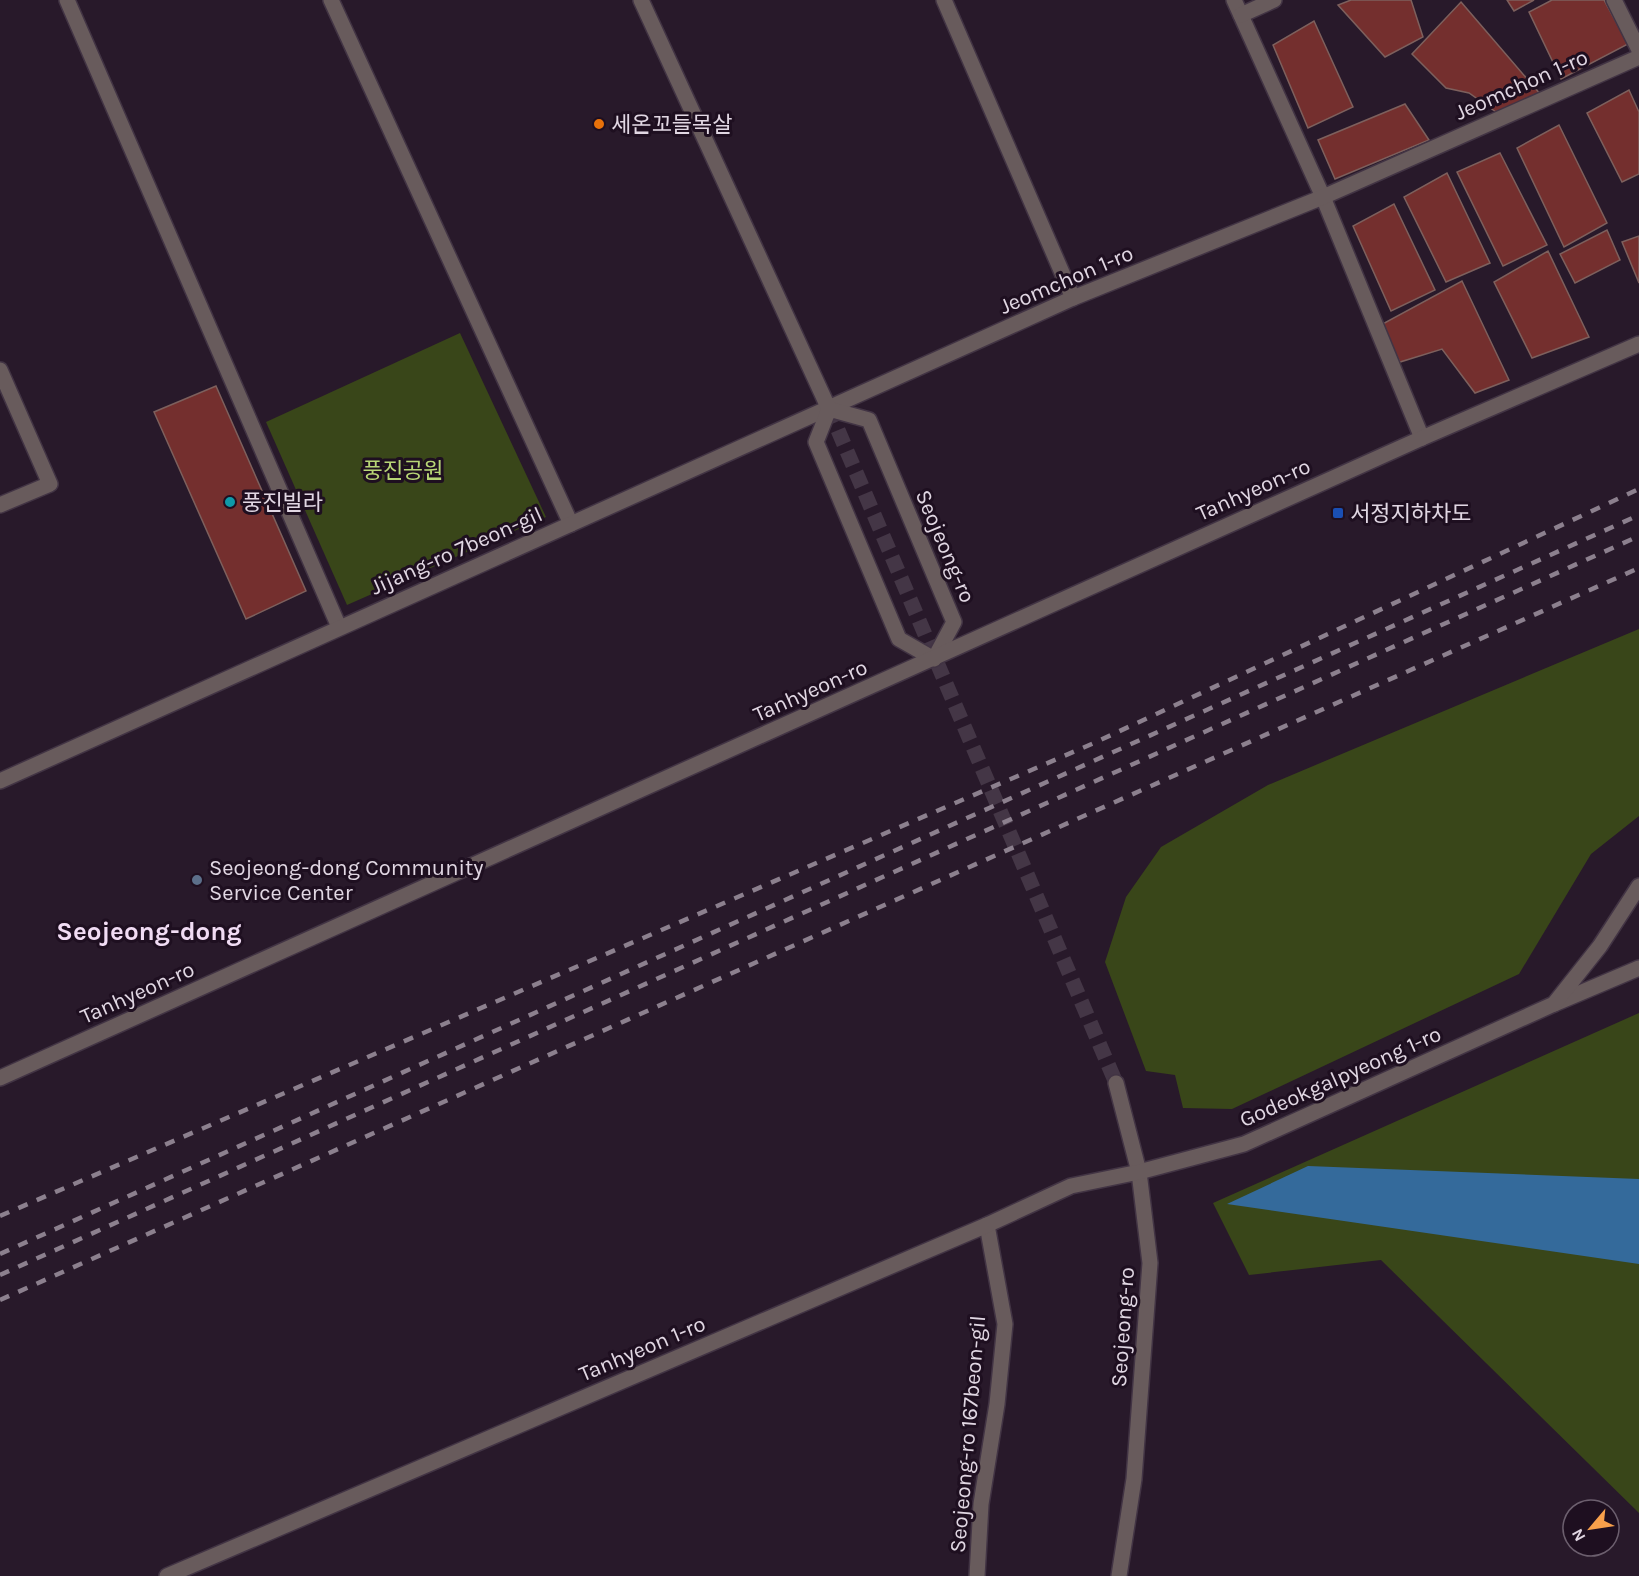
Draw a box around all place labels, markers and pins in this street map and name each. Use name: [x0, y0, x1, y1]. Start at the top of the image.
place label: 세온꼬들목살: [611, 112, 732, 138]
marker: 세온꼬들목살: [592, 117, 606, 131]
place label: 풍진빌라: [242, 490, 323, 516]
marker: 풍진빌라: [223, 495, 237, 509]
place label: 서정지하차도: [1350, 501, 1471, 527]
marker: 서정지하차도: [1331, 506, 1345, 520]
place label: Seojeong-dong Community Service Center: [209, 855, 484, 906]
marker: Seojeong-dong Community Service Center: [190, 873, 204, 887]

